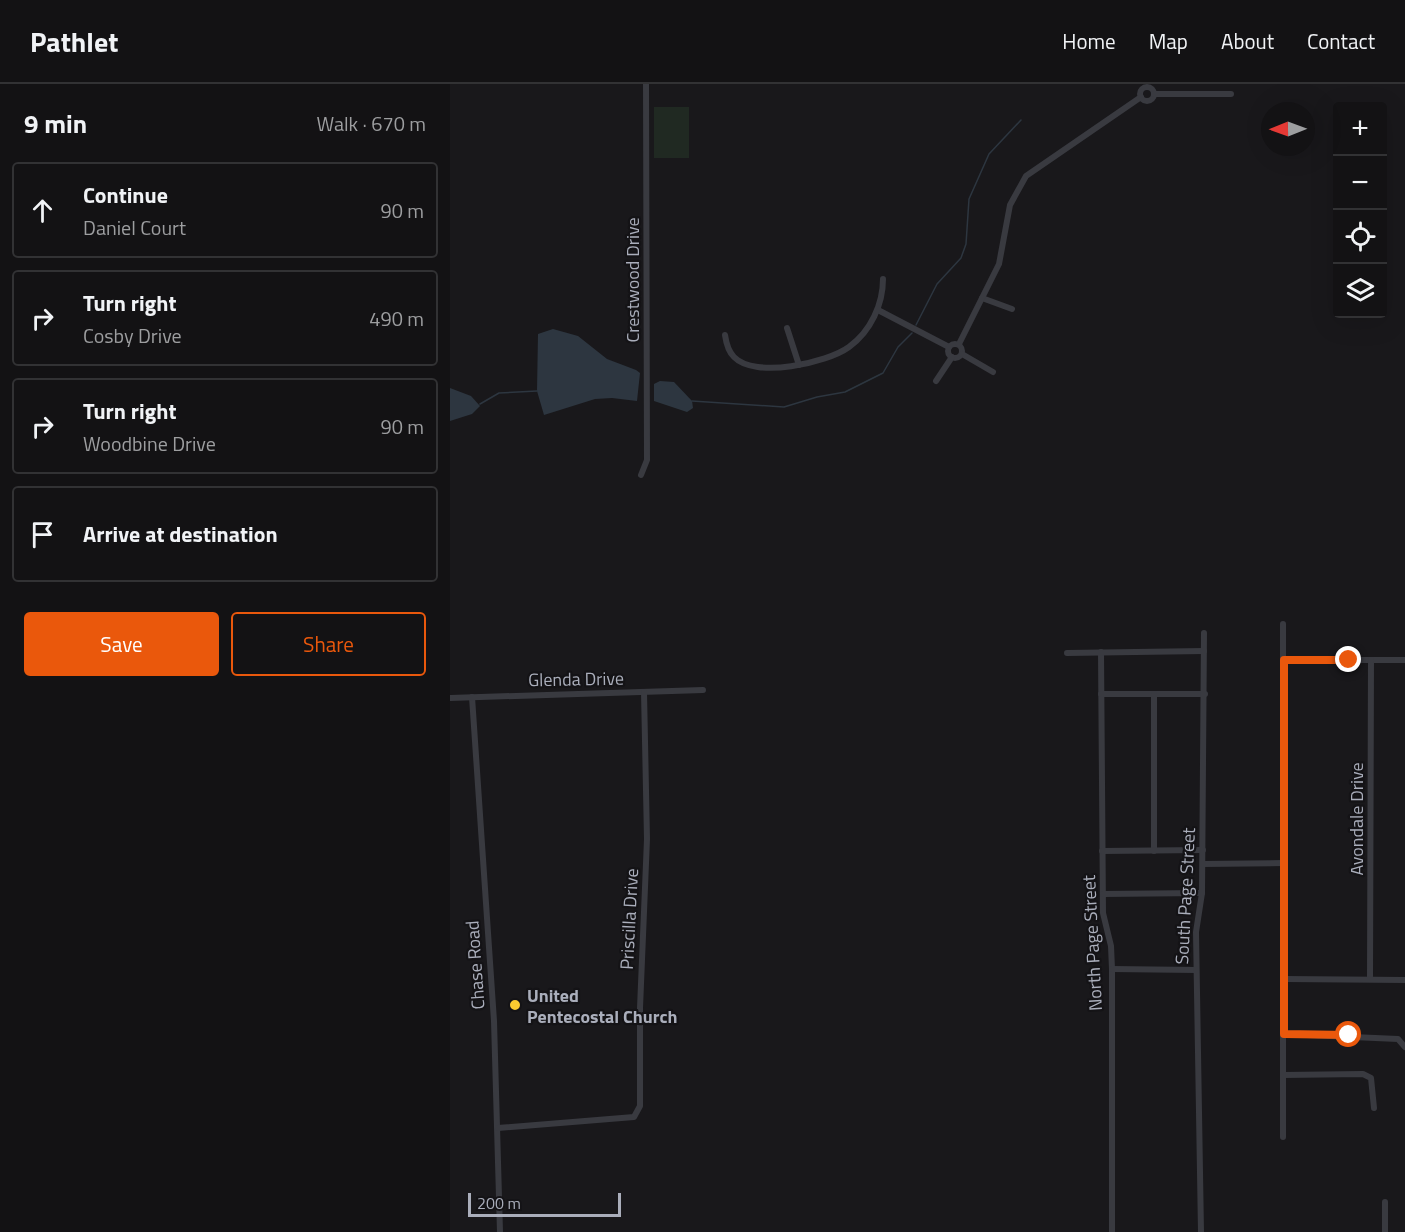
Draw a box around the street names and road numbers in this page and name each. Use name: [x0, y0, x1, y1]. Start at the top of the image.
street label: Crestwood Drive: [619, 217, 646, 343]
street label: Glenda Drive: [528, 665, 624, 693]
street label: Avondale Drive: [1343, 762, 1370, 876]
street label: South Page Street: [1168, 826, 1202, 965]
street label: Priscilla Drive: [613, 868, 645, 970]
street label: North Page Street: [1075, 874, 1109, 1012]
street label: Chase Road: [458, 920, 492, 1010]

